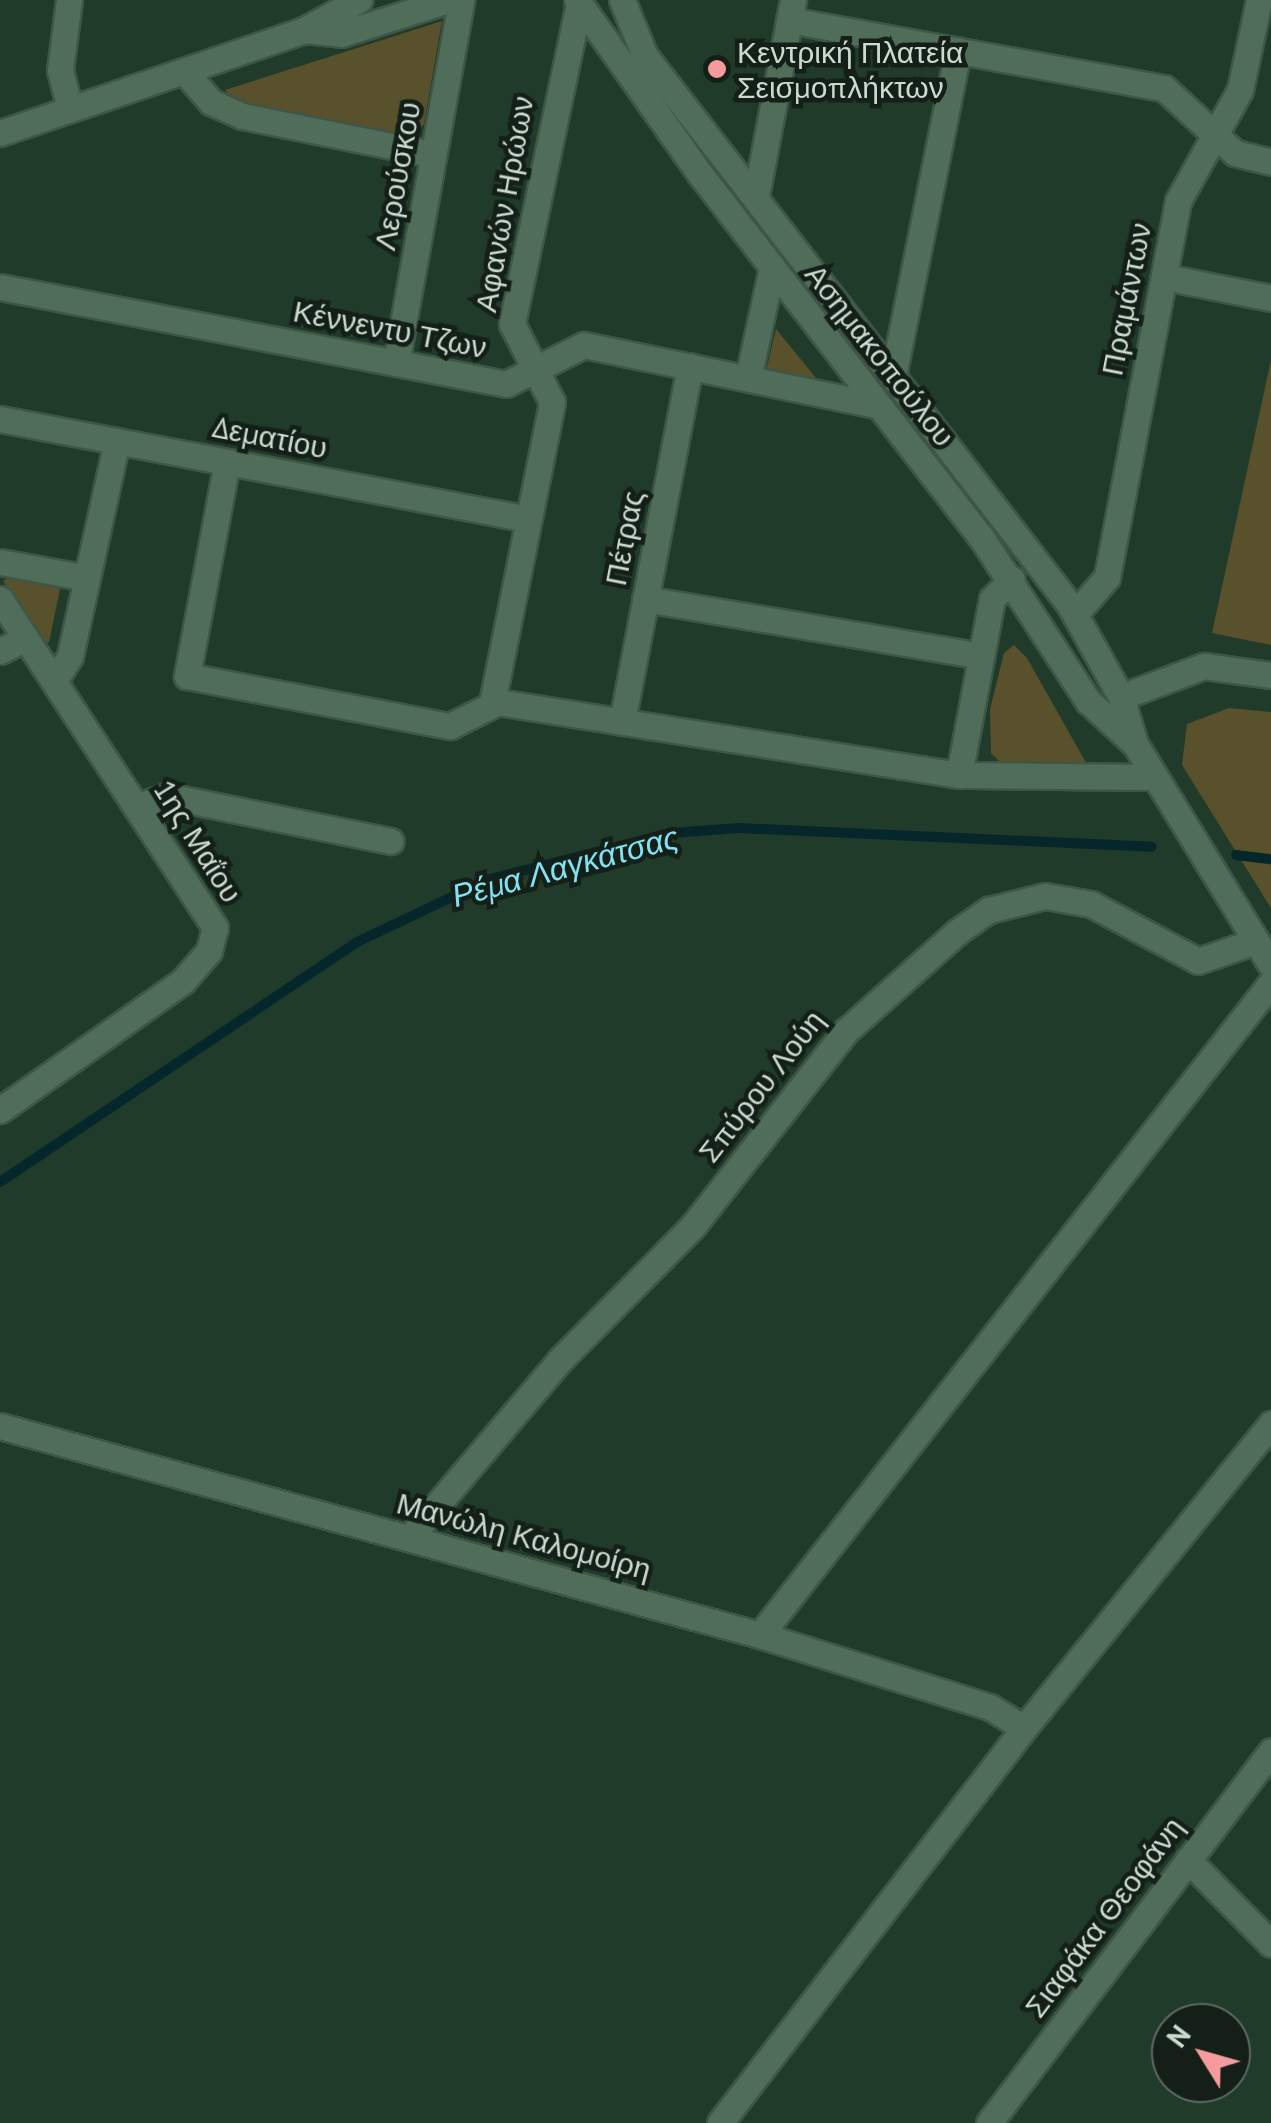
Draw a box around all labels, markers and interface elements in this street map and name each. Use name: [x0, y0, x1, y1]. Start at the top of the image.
place label: Κεντρική Πλατεία Σεισμοπλήκτων: [737, 34, 963, 104]
marker: Κεντρική Πλατεία Σεισμοπλήκτων: [706, 58, 728, 80]
street label: Αφανών Ηρώων: [467, 93, 541, 315]
street label: Λερούσκου: [366, 99, 428, 253]
street label: Πραμάντων: [1094, 220, 1158, 378]
street label: Ασημακοπούλου: [798, 257, 962, 453]
street label: Κέννεντυ Τζων: [290, 293, 490, 365]
street label: Δεματίου: [210, 408, 330, 466]
street label: Πέτρας: [597, 488, 651, 588]
street label: 1ης Μαΐου: [146, 773, 250, 909]
water label: Ρέμα Λαγκάτσας: [447, 817, 683, 915]
street label: Σπύρου Λούη: [691, 1003, 831, 1169]
street label: Μανώλη Καλομοίρη: [393, 1485, 655, 1587]
street label: Σιαφάκα Θεοφάνη: [1017, 1810, 1191, 2024]
north arrow: [1151, 2003, 1251, 2103]
text: N: [1158, 2017, 1199, 2054]

